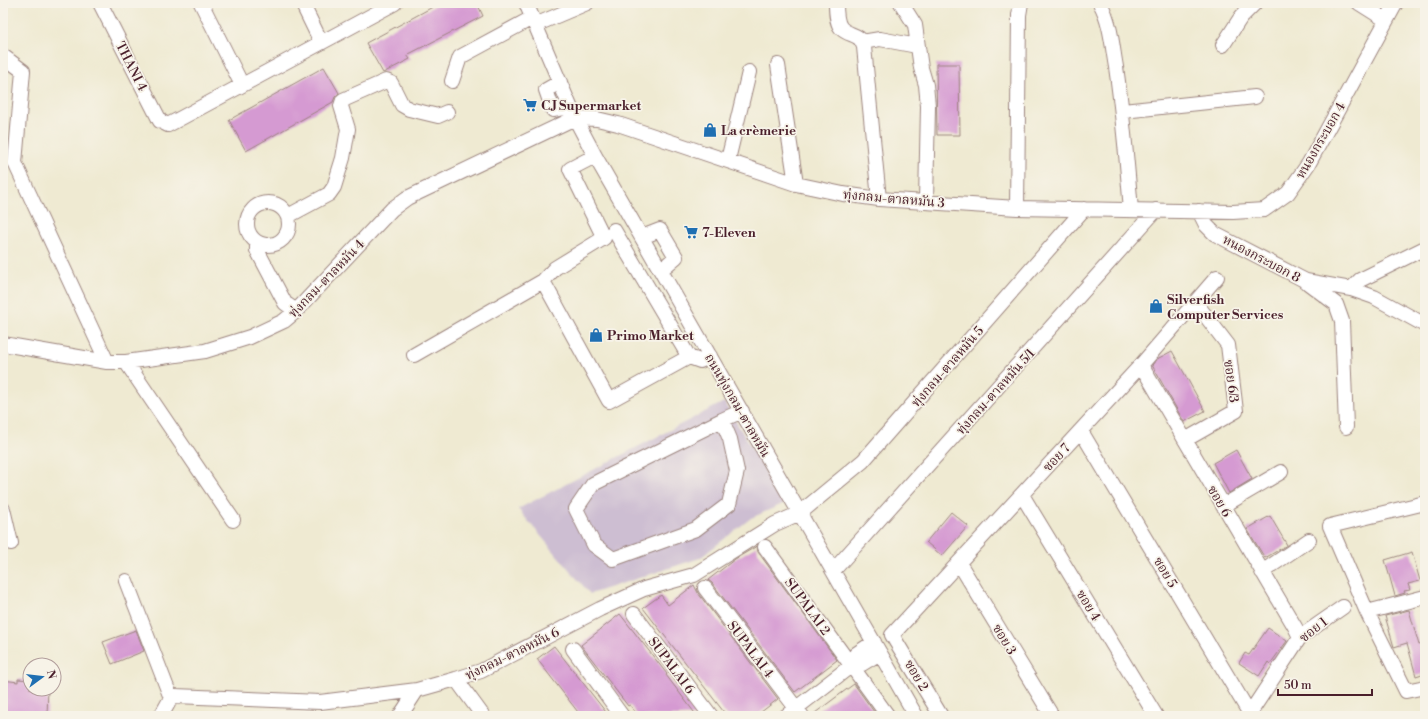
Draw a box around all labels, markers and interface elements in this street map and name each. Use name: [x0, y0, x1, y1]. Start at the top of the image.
street label: THANI 4: [112, 39, 151, 94]
supermarket icon: CJ Supermarket: [522, 97, 538, 113]
place label: CJ Supermarket: [541, 98, 641, 114]
street label: หนองกระบอก 4: [1293, 99, 1349, 182]
shop icon: La crèmerie: [702, 122, 718, 138]
place label: La crèmerie: [721, 123, 796, 139]
street label: ทุ่งกลม-ตาลหมัน 3: [842, 187, 945, 211]
supermarket icon: 7-Eleven: [683, 224, 699, 240]
place label: 7-Eleven: [702, 225, 756, 241]
street label: หนองกระบอก 8: [1220, 232, 1303, 286]
street label: ทุ่งกลม-ตาลหมัน 4: [285, 236, 368, 321]
place label: Silverfish Computer Services: [1167, 292, 1284, 323]
shop icon: Silverfish Computer Services: [1148, 298, 1164, 314]
street label: ทุ่งกลม-ตาลหมัน 5: [908, 323, 987, 410]
shop icon: Primo Market: [588, 327, 604, 343]
place label: Primo Market: [607, 328, 694, 344]
street label: ทุ่งกลม-ตาลหมัน 5/1: [953, 345, 1039, 438]
street label: ถนนทุ่งกลม-ตาลหมัน: [701, 351, 774, 461]
street label: ซอย 6/3: [1220, 359, 1242, 404]
street label: ซอย 7: [1040, 440, 1074, 475]
street label: ซอย 6: [1204, 483, 1235, 520]
street label: ซอย 5: [1150, 554, 1181, 591]
street label: SUPALAI 2: [781, 575, 833, 638]
street label: ซอย 4: [1073, 587, 1104, 624]
street label: ซอย 1: [1296, 614, 1331, 646]
street label: SUPALAI 4: [724, 618, 777, 681]
street label: ซอย 3: [989, 621, 1020, 658]
street label: ทุ่งกลม-ตาลหมัน 6: [463, 624, 562, 684]
street label: SUPALAI 6: [645, 634, 698, 697]
north arrow: [22, 657, 62, 697]
street label: ซอย 2: [901, 657, 932, 694]
text: N: [43, 669, 59, 681]
scale bar: [1278, 671, 1372, 697]
text: 50 m: [1284, 678, 1312, 693]

